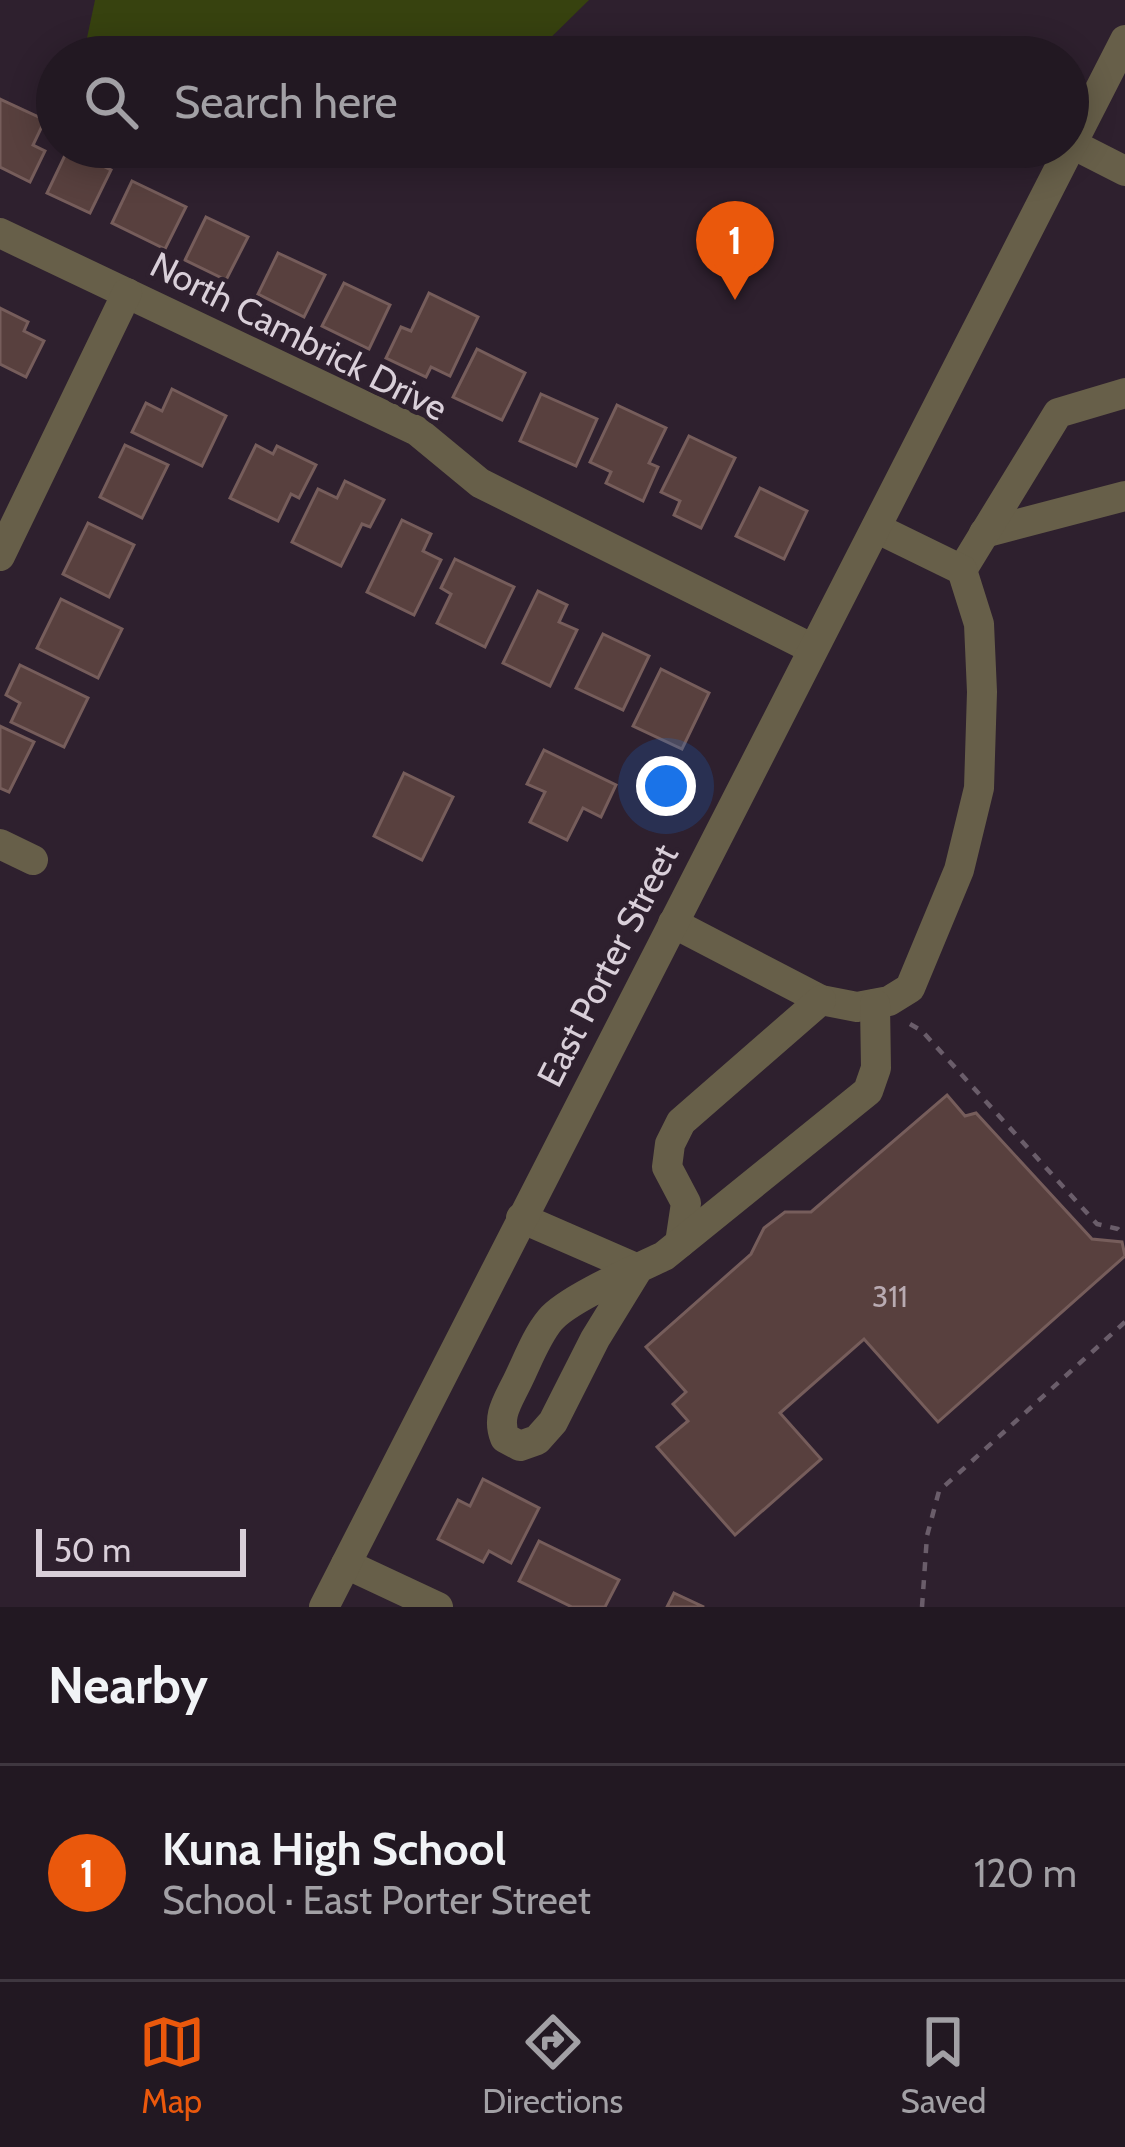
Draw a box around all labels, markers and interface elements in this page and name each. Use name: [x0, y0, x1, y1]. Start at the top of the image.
search box: [36, 36, 1089, 168]
icon: search: [78, 69, 144, 135]
text: Search here: [174, 75, 398, 129]
pin: 1: [696, 201, 774, 300]
street label: North Cambrick Drive: [143, 242, 455, 430]
your location: [636, 756, 696, 816]
street label: East Porter Street: [527, 836, 687, 1094]
house number: 311: [872, 1278, 908, 1315]
scale bar: [36, 1523, 246, 1576]
text: 50 m: [54, 1530, 131, 1570]
text: Nearby: [48, 1654, 208, 1716]
text: Kuna High School: [162, 1822, 506, 1876]
text: 1: [80, 1849, 94, 1897]
text: 120 m: [974, 1849, 1077, 1897]
text: School · East Porter Street: [162, 1876, 591, 1924]
tab: Map: [139, 2009, 205, 2121]
tab: Directions: [482, 2009, 623, 2121]
tab: Saved: [901, 2009, 986, 2121]

